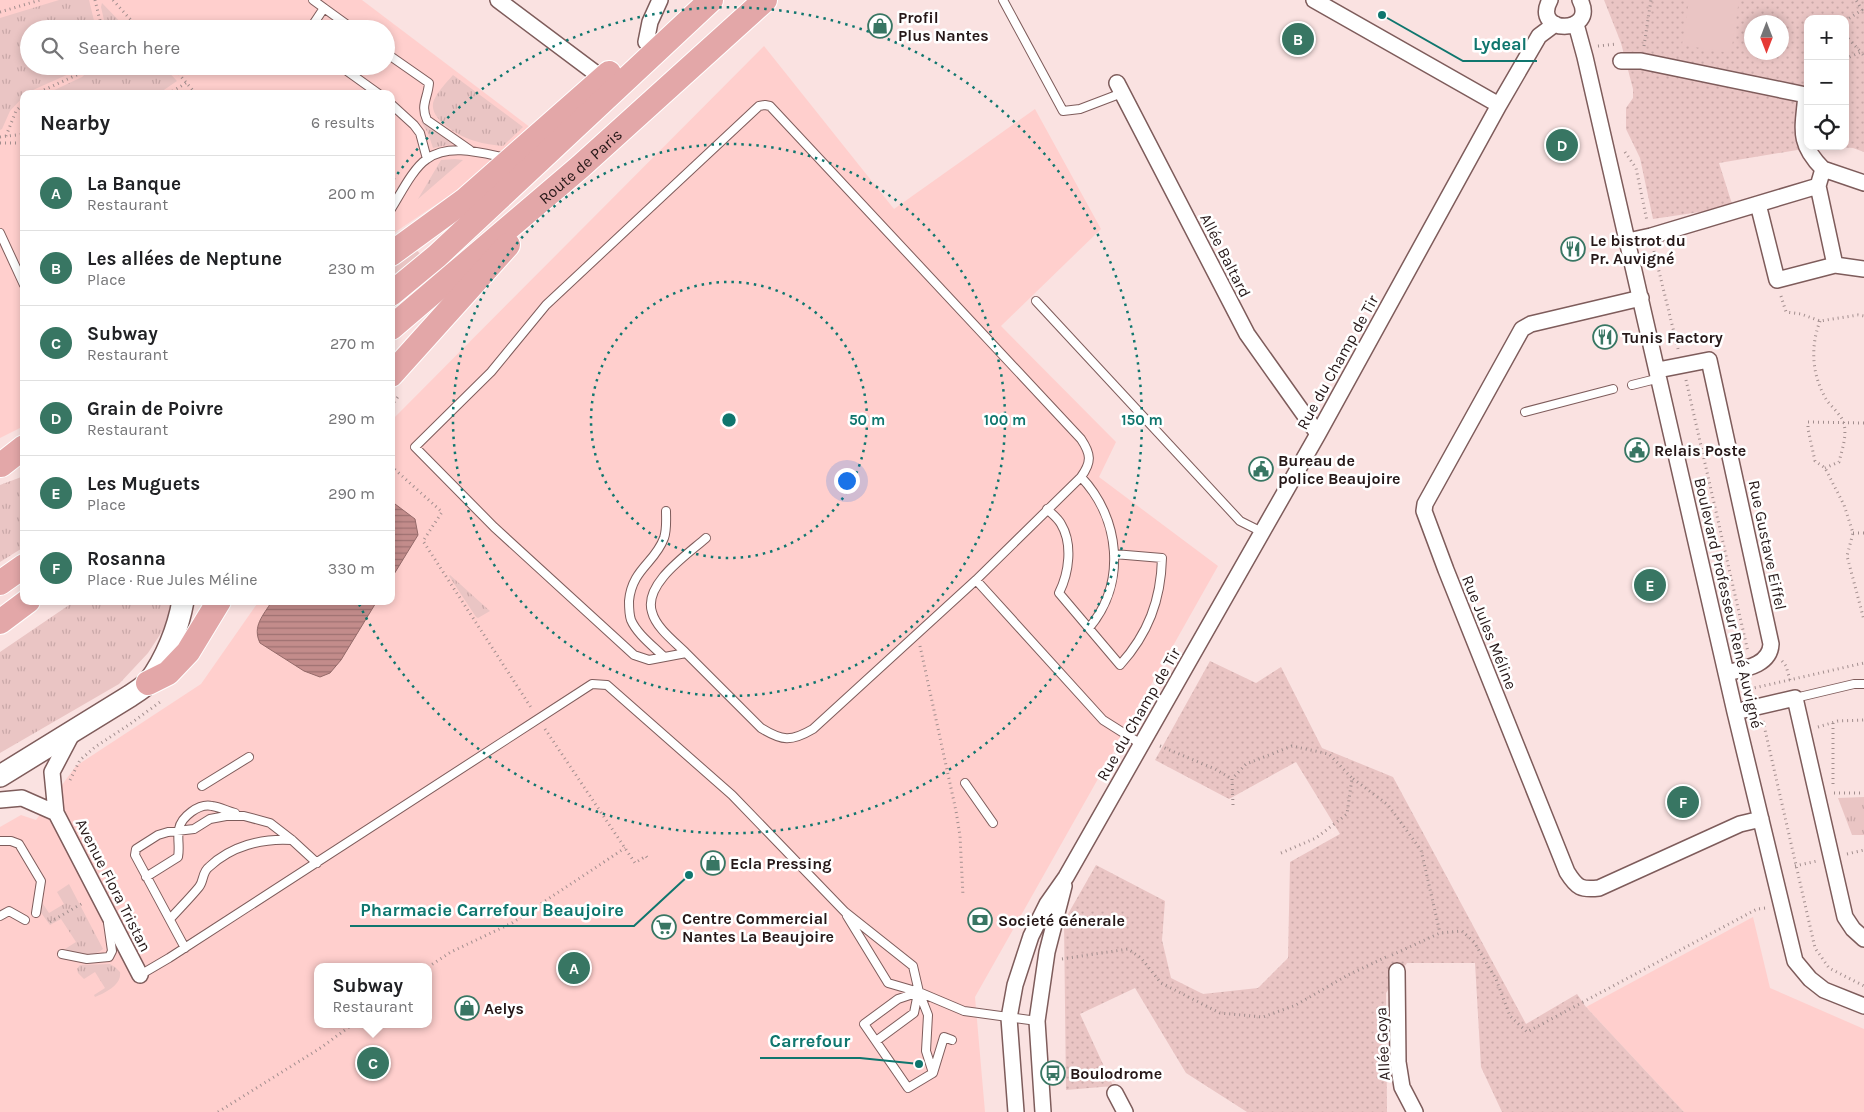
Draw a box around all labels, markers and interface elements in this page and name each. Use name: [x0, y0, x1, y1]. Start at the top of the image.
place label: Profil Plus Nantes: [898, 8, 989, 45]
shop icon: Profil Plus Nantes: [867, 13, 893, 39]
north arrow: [1744, 15, 1789, 60]
map controls: [1804, 15, 1849, 150]
button: +: [1804, 15, 1849, 60]
search box: [20, 20, 395, 75]
pin: B: [1282, 20, 1314, 58]
callout: Lydeal: [1463, 28, 1537, 61]
text: Lydeal: [1473, 33, 1527, 55]
icon: search: [38, 34, 66, 62]
text: Search here: [78, 37, 180, 59]
button: −: [1804, 60, 1849, 105]
button: locate: [1804, 105, 1849, 150]
text: Nearby: [40, 111, 110, 135]
text: 6 results: [311, 113, 375, 132]
street label: Route de Paris: [535, 125, 626, 208]
pin: D: [1546, 126, 1578, 164]
text: La Banque: [87, 173, 181, 195]
text: A: [51, 184, 61, 203]
text: 200 m: [328, 184, 375, 203]
text: Restaurant: [87, 195, 168, 214]
street label: Allée Baltard: [1196, 210, 1255, 300]
place label: Le bistrot du Pr. Auvigné: [1590, 231, 1686, 268]
restaurant icon: Le bistrot du Pr. Auvigné: [1560, 236, 1586, 262]
text: Les allées de Neptune: [87, 248, 282, 270]
text: B: [51, 259, 61, 278]
text: 230 m: [328, 259, 375, 278]
text: Place: [87, 270, 126, 289]
street label: Rue du Champ de Tir: [1293, 291, 1382, 433]
text: Subway: [87, 323, 158, 345]
restaurant icon: Tunis Factory: [1592, 324, 1618, 350]
place label: Tunis Factory: [1622, 328, 1723, 347]
text: C: [51, 334, 61, 353]
text: 270 m: [330, 334, 375, 353]
text: Restaurant: [87, 345, 168, 364]
text: Grain de Poivre: [87, 398, 223, 420]
text: D: [51, 409, 61, 428]
text: 290 m: [328, 409, 375, 428]
centre of rings: [720, 411, 738, 429]
text: 50 m: [849, 411, 885, 429]
text: 100 m: [984, 411, 1026, 429]
text: 150 m: [1121, 411, 1163, 429]
text: Restaurant: [87, 420, 168, 439]
public building icon: Relais Poste: [1624, 437, 1650, 463]
place label: Relais Poste: [1654, 441, 1746, 460]
place label: Bureau de police Beaujoire: [1278, 451, 1401, 488]
public building icon: Bureau de police Beaujoire: [1248, 456, 1274, 482]
your location: [834, 468, 860, 494]
text: Les Muguets: [87, 473, 200, 495]
street label: Boulevard Professeur René Auvigné: [1690, 476, 1767, 730]
street label: Rue Gustave Eiffel: [1744, 478, 1791, 612]
text: E: [51, 484, 61, 503]
text: 290 m: [328, 484, 375, 503]
text: Place: [87, 495, 126, 514]
text: Rosanna: [87, 548, 166, 570]
text: F: [52, 559, 60, 578]
text: 330 m: [328, 559, 375, 578]
pin: E: [1634, 566, 1666, 604]
text: Place · Rue Jules Méline: [87, 570, 258, 589]
street label: Rue Jules Méline: [1458, 572, 1521, 692]
street label: Rue du Champ de Tir: [1092, 644, 1184, 784]
pin: F: [1667, 783, 1699, 821]
street label: Avenue Flora Tristan: [72, 816, 155, 955]
shop icon: Ecla Pressing: [700, 850, 726, 876]
place label: Ecla Pressing: [730, 854, 832, 873]
callout: Pharmacie Carrefour Beaujoire: [350, 893, 634, 926]
text: Pharmacie Carrefour Beaujoire: [360, 899, 624, 921]
bank icon: Societé Génerale: [967, 907, 993, 933]
place label: Centre Commercial Nantes La Beaujoire: [682, 909, 834, 946]
place label: Societé Génerale: [998, 911, 1125, 930]
supermarket icon: Centre Commercial Nantes La Beaujoire: [651, 914, 677, 940]
pin: A: [558, 949, 590, 987]
popup: [314, 963, 432, 1028]
text: Subway: [332, 975, 403, 997]
shop icon: Aelys: [454, 995, 480, 1021]
text: Restaurant: [332, 997, 414, 1016]
place label: Aelys: [484, 999, 524, 1018]
street label: Allée Goya: [1371, 1007, 1394, 1081]
callout: Carrefour: [760, 1025, 860, 1058]
text: Carrefour: [770, 1030, 850, 1052]
pin: C: [357, 1044, 389, 1082]
bus stop icon: Boulodrome: [1040, 1060, 1066, 1086]
place label: Boulodrome: [1070, 1064, 1162, 1083]

